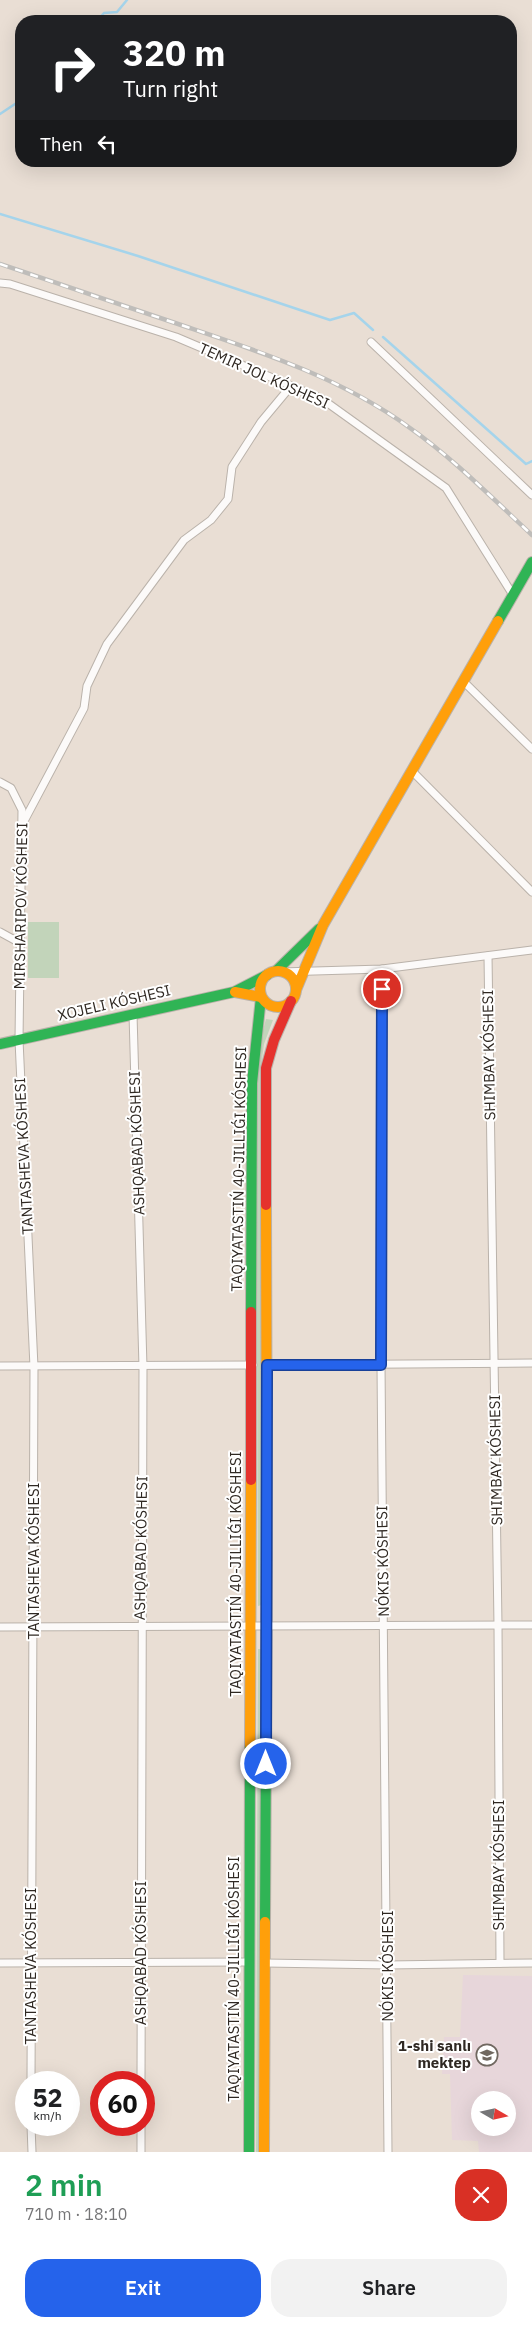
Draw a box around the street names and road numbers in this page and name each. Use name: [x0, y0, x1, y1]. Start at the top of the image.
street label: TEMIR JOL KÓSHESI: [196, 338, 332, 413]
street label: MIRSHARIPOV KÓSHESI: [10, 822, 31, 990]
street label: XOJELI KÓSHESI: [56, 980, 172, 1025]
street label: SHIMBAY KÓSHESI: [478, 989, 499, 1121]
street label: TAQIYATASTIŃ 40-JILLIǴI KÓSHESI: [227, 1046, 250, 1292]
street label: ASHQABAD KÓSHESI: [124, 1071, 149, 1215]
street label: TANTASHEVA KÓSHESI: [10, 1077, 37, 1235]
street label: SHIMBAY KÓSHESI: [485, 1394, 506, 1526]
street label: TAQIYATASTIŃ 40-JILLIǴI KÓSHESI: [226, 1451, 245, 1697]
street label: ASHQABAD KÓSHESI: [130, 1476, 151, 1620]
street label: TANTASHEVA KÓSHESI: [24, 1482, 43, 1640]
street label: NÓKIS KÓSHESI: [372, 1505, 393, 1617]
street label: SHIMBAY KÓSHESI: [489, 1800, 508, 1930]
street label: TAQIYATASTIŃ 40-JILLIǴI KÓSHESI: [224, 1856, 243, 2102]
street label: ASHQABAD KÓSHESI: [131, 1881, 150, 2025]
street label: TANTASHEVA KÓSHESI: [21, 1887, 40, 2045]
street label: NÓKIS KÓSHESI: [378, 1910, 397, 2022]

